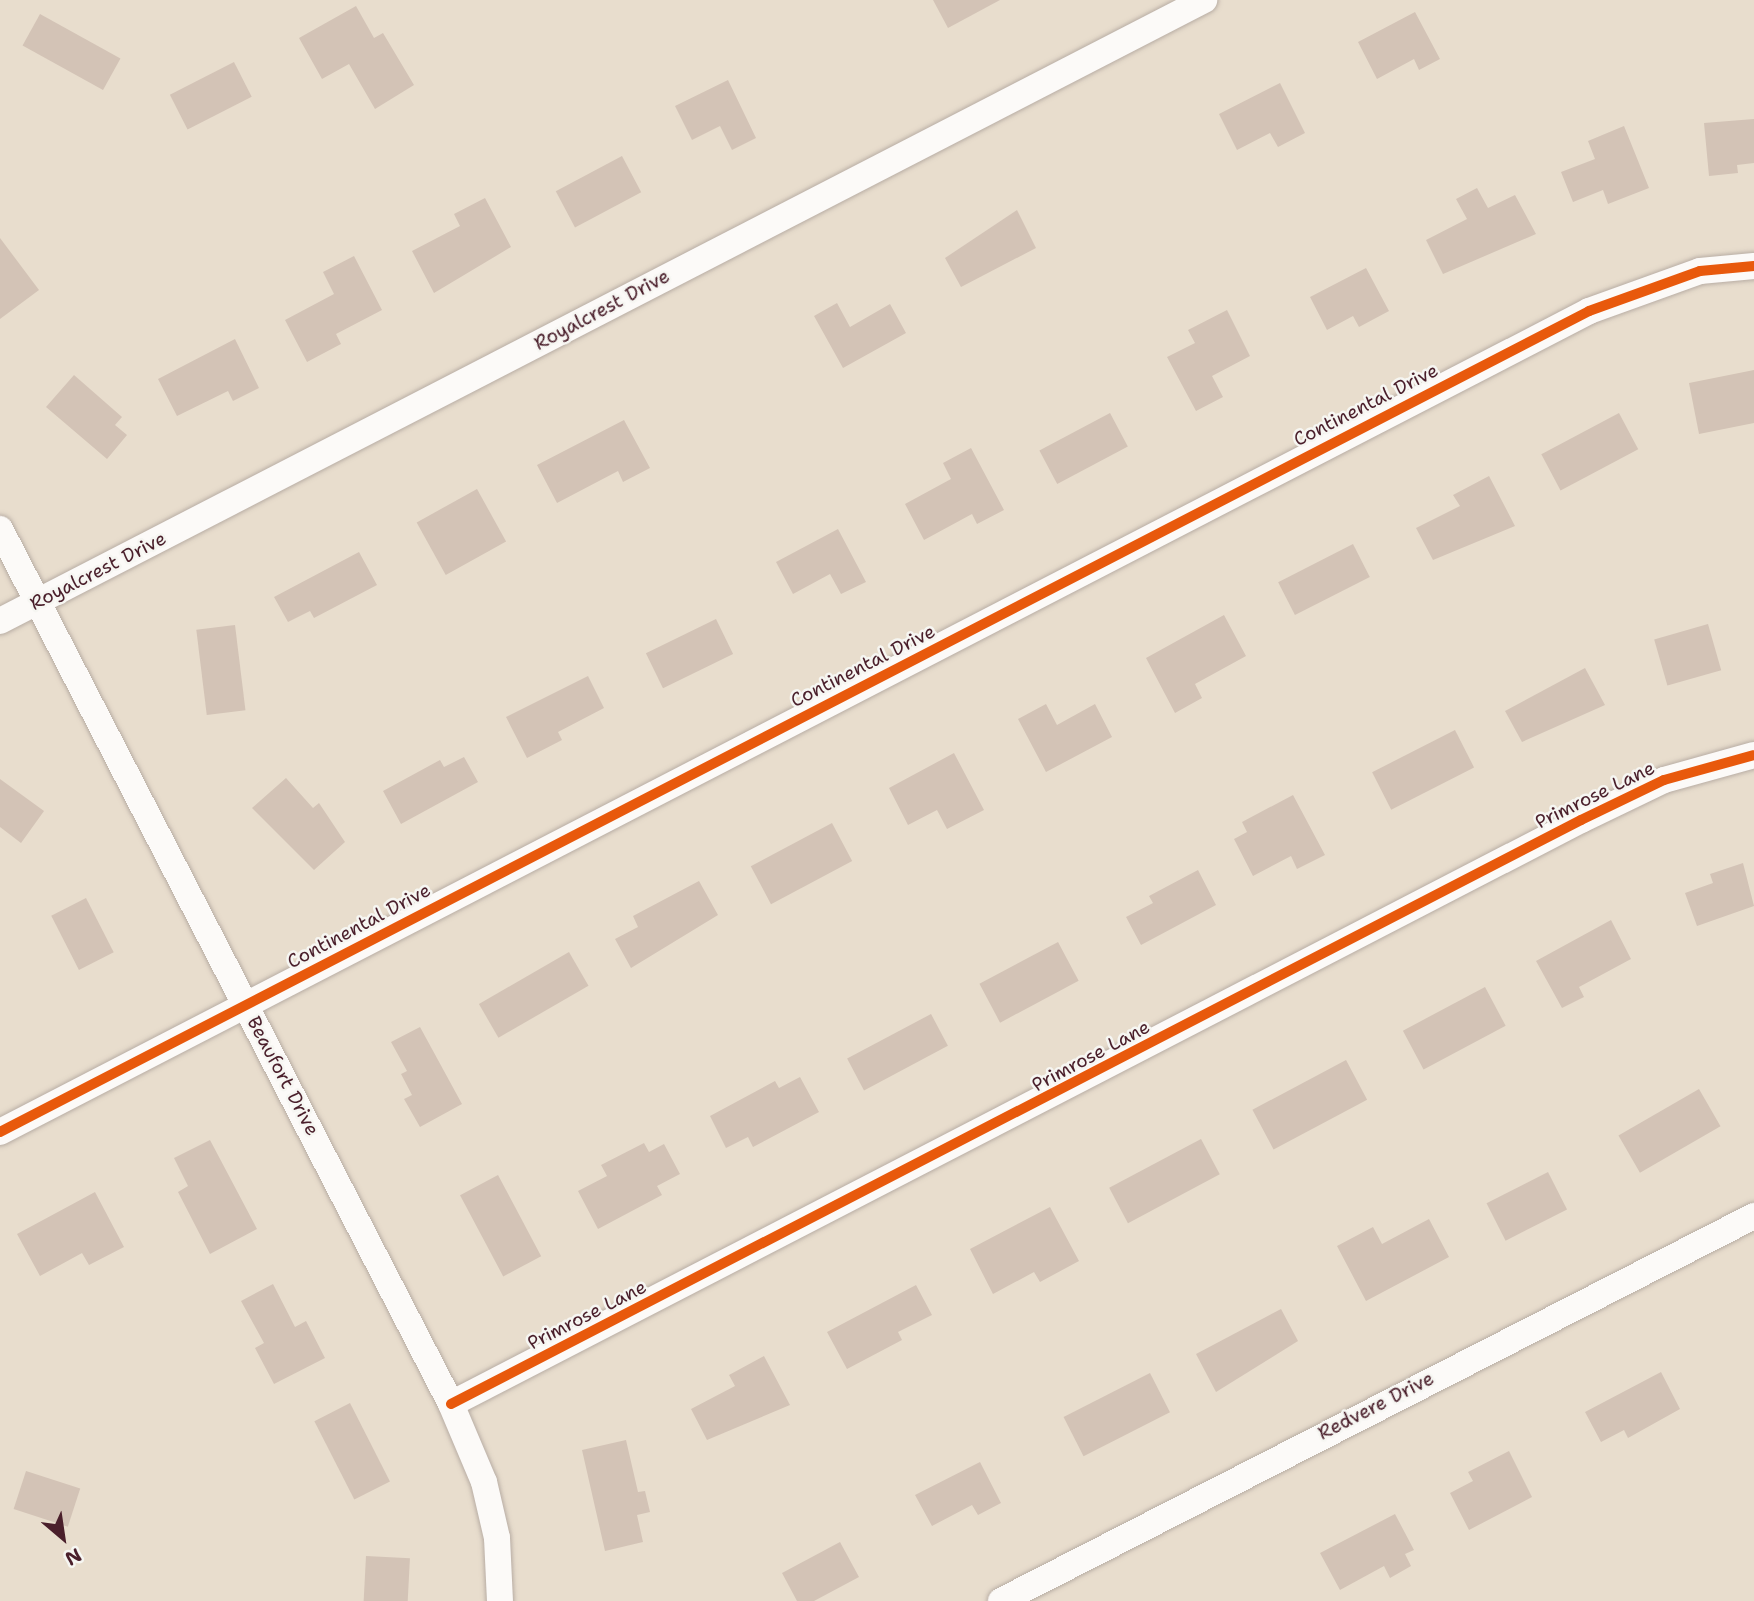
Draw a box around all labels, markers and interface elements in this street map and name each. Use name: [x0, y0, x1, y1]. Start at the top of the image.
street label: Royalcrest Drive: [530, 265, 674, 355]
street label: Continental Drive: [1290, 359, 1442, 451]
street label: Royalcrest Drive: [26, 527, 170, 615]
street label: Continental Drive: [787, 620, 939, 712]
street label: Primrose Lane: [1531, 756, 1659, 834]
street label: Continental Drive: [283, 879, 435, 973]
street label: Beaufort Drive: [242, 1013, 324, 1139]
street label: Primrose Lane: [1028, 1015, 1154, 1097]
street label: Primrose Lane: [524, 1275, 650, 1355]
street label: Redvere Drive: [1314, 1367, 1438, 1445]
north arrow: [28, 1503, 98, 1573]
text: N: [61, 1542, 86, 1571]

